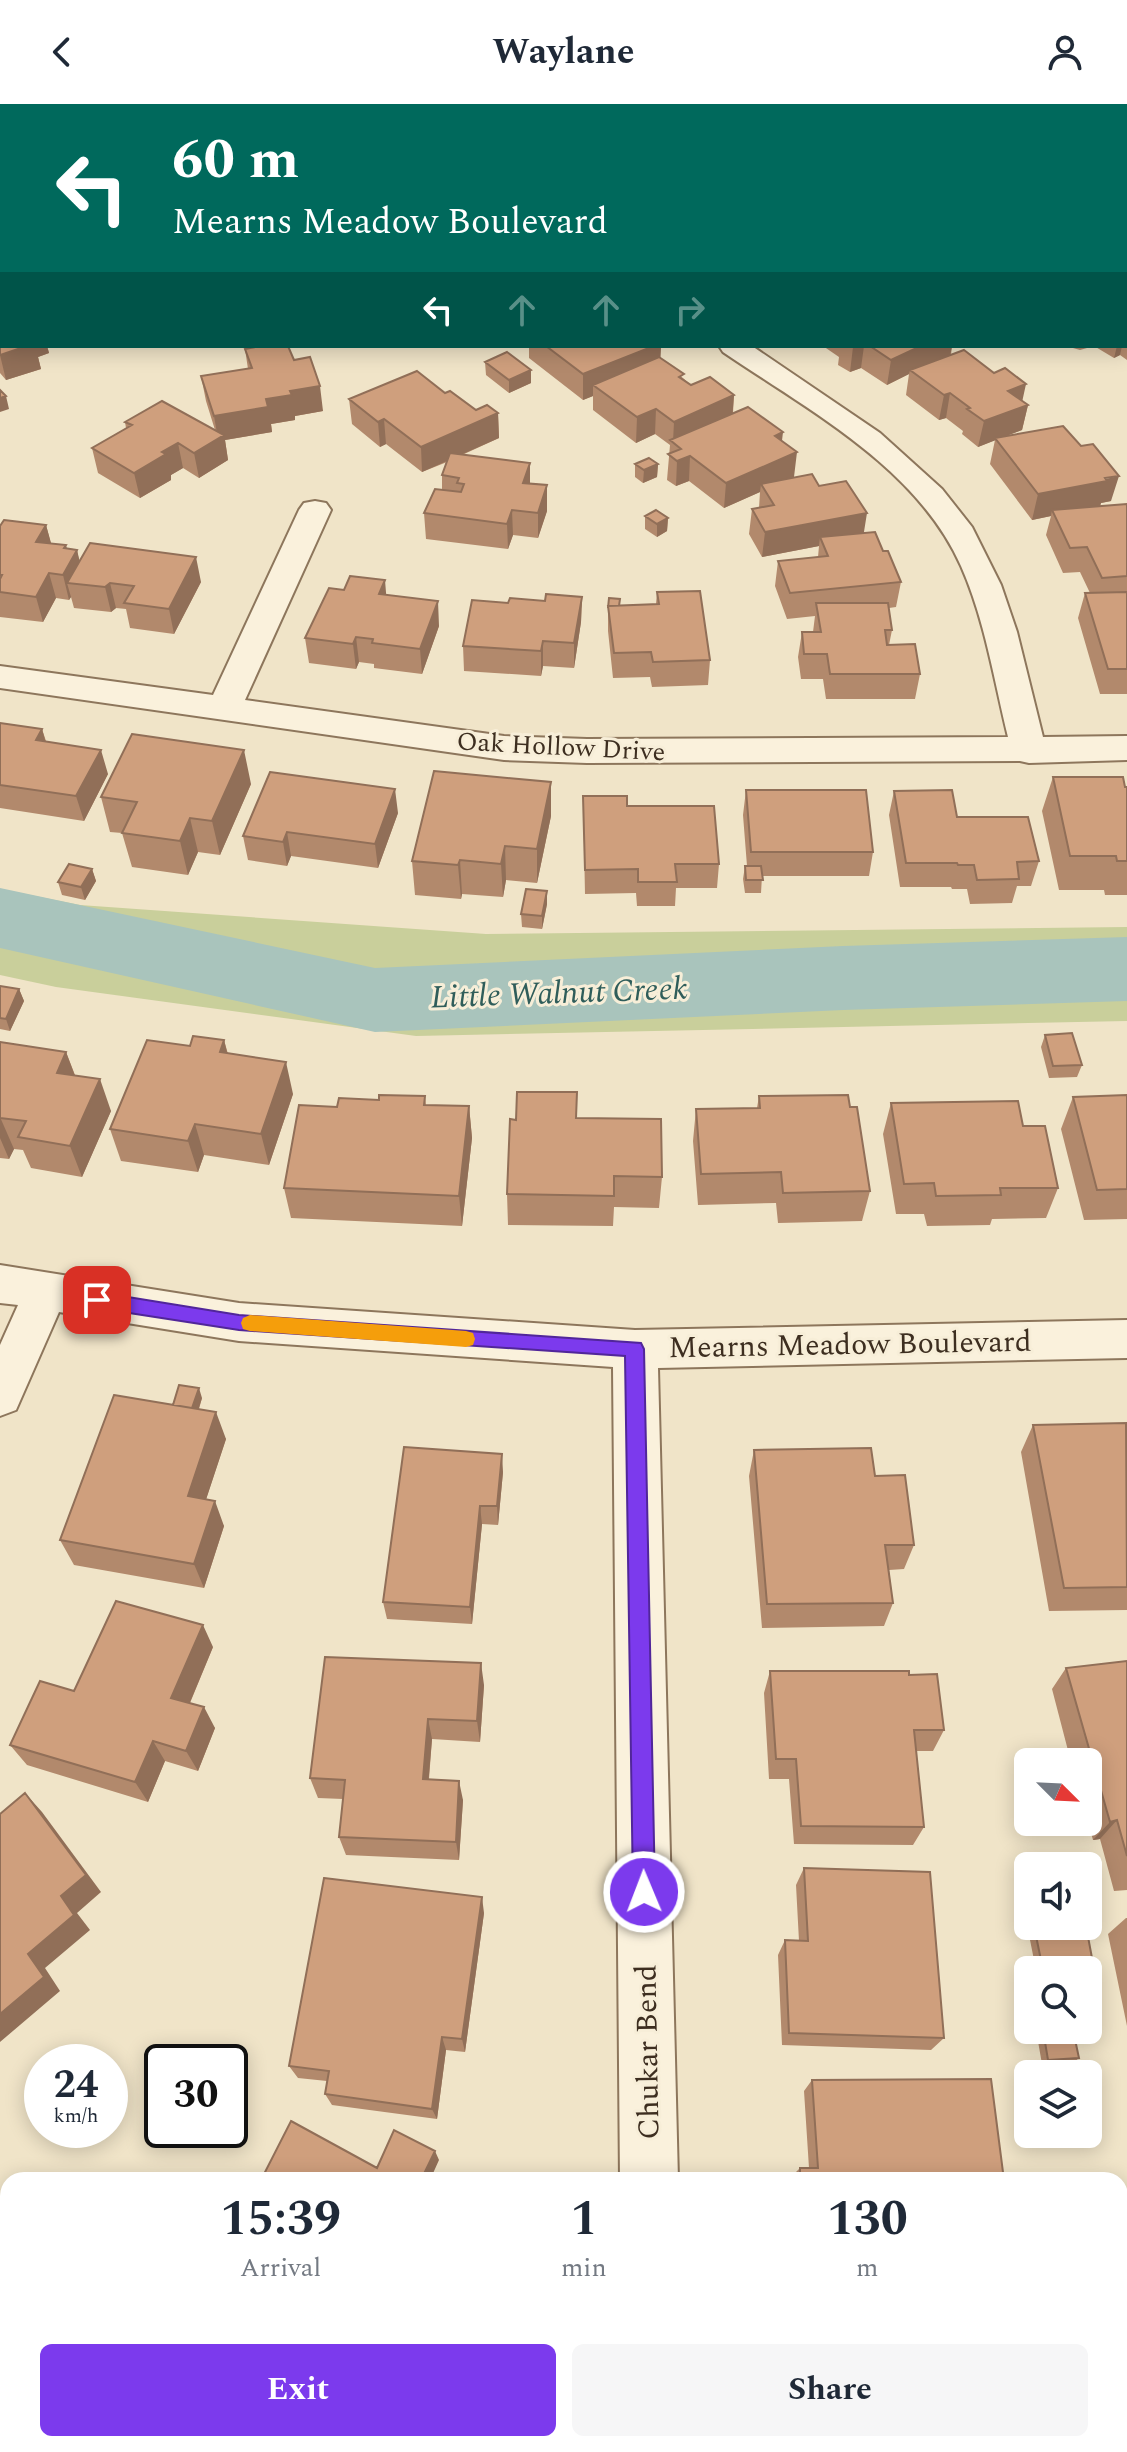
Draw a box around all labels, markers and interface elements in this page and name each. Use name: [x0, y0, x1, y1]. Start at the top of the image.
text: Waylane: [492, 25, 635, 80]
icon: back: [40, 30, 84, 74]
icon: person: [1043, 30, 1087, 74]
text: 60 m: [172, 118, 299, 203]
icon: left: [40, 136, 144, 240]
text: Mearns Meadow Boulevard: [172, 195, 608, 250]
icon: left: [416, 288, 460, 332]
icon: ahead: [500, 288, 544, 332]
icon: ahead: [584, 288, 628, 332]
icon: right: [668, 288, 712, 332]
street label: Oak Hollow Drive: [456, 722, 666, 772]
water label: Little Walnut Creek: [430, 965, 688, 1022]
pin: [63, 1266, 131, 1334]
icon: arrive: [75, 1278, 119, 1322]
street label: Mearns Meadow Boulevard: [668, 1319, 1032, 1371]
north arrow: [1014, 1748, 1102, 1836]
map controls: [1014, 1748, 1102, 2148]
position arrow: [602, 1850, 686, 1934]
button: sound: [1014, 1852, 1102, 1940]
button: search: [1014, 1956, 1102, 2044]
street label: Chukar Bend: [623, 1964, 673, 2140]
speed limit sign: 30: [144, 2044, 248, 2148]
text: 24: [54, 2055, 98, 2116]
button: layers: [1014, 2060, 1102, 2148]
text: km/h: [54, 2101, 99, 2131]
text: 15:39: [220, 2183, 341, 2256]
text: 1: [570, 2183, 597, 2256]
text: 130: [827, 2183, 908, 2256]
text: Arrival: [240, 2248, 321, 2288]
text: min: [561, 2248, 607, 2288]
text: m: [856, 2248, 878, 2288]
button: Exit: [40, 2344, 556, 2436]
button: Share: [572, 2344, 1088, 2436]

